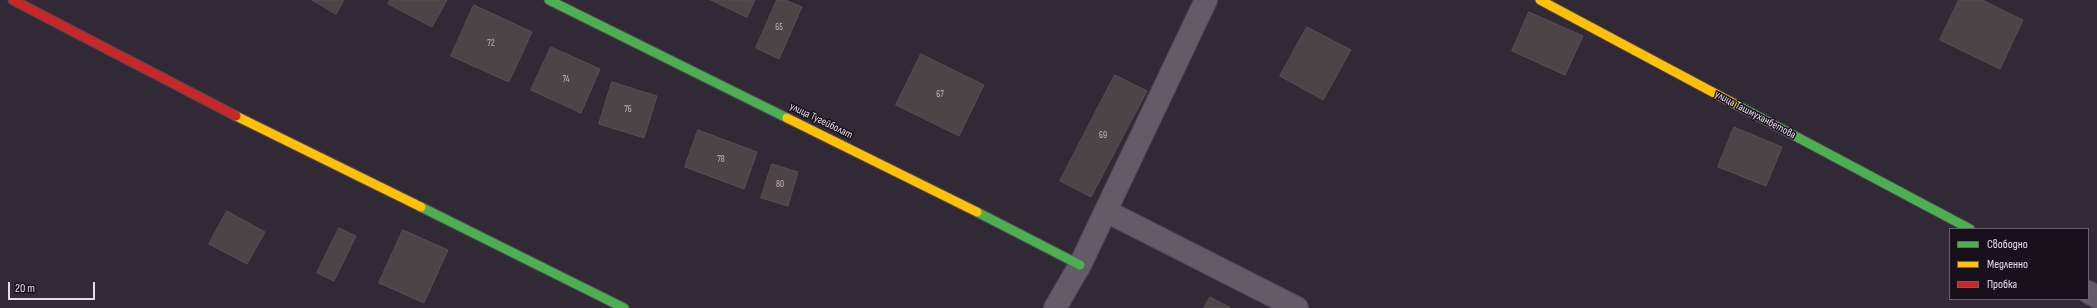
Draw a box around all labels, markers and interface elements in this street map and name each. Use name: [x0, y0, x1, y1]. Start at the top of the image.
house number: 65: [775, 23, 783, 33]
house number: 72: [487, 39, 495, 49]
house number: 74: [563, 75, 569, 85]
street label: улица Ташмуханбетова: [1712, 88, 1798, 142]
house number: 67: [936, 90, 944, 100]
street label: улица Тугейболат: [787, 100, 855, 142]
house number: 76: [624, 105, 632, 115]
house number: 69: [1099, 131, 1107, 141]
house number: 78: [717, 155, 725, 165]
house number: 80: [776, 180, 784, 190]
legend: [1949, 228, 2089, 300]
text: Свободно: [1987, 237, 2028, 252]
text: Медленно: [1987, 257, 2028, 272]
scale bar: [10, 274, 97, 300]
text: Пробка: [1987, 277, 2017, 292]
text: 20 m: [15, 281, 35, 296]

